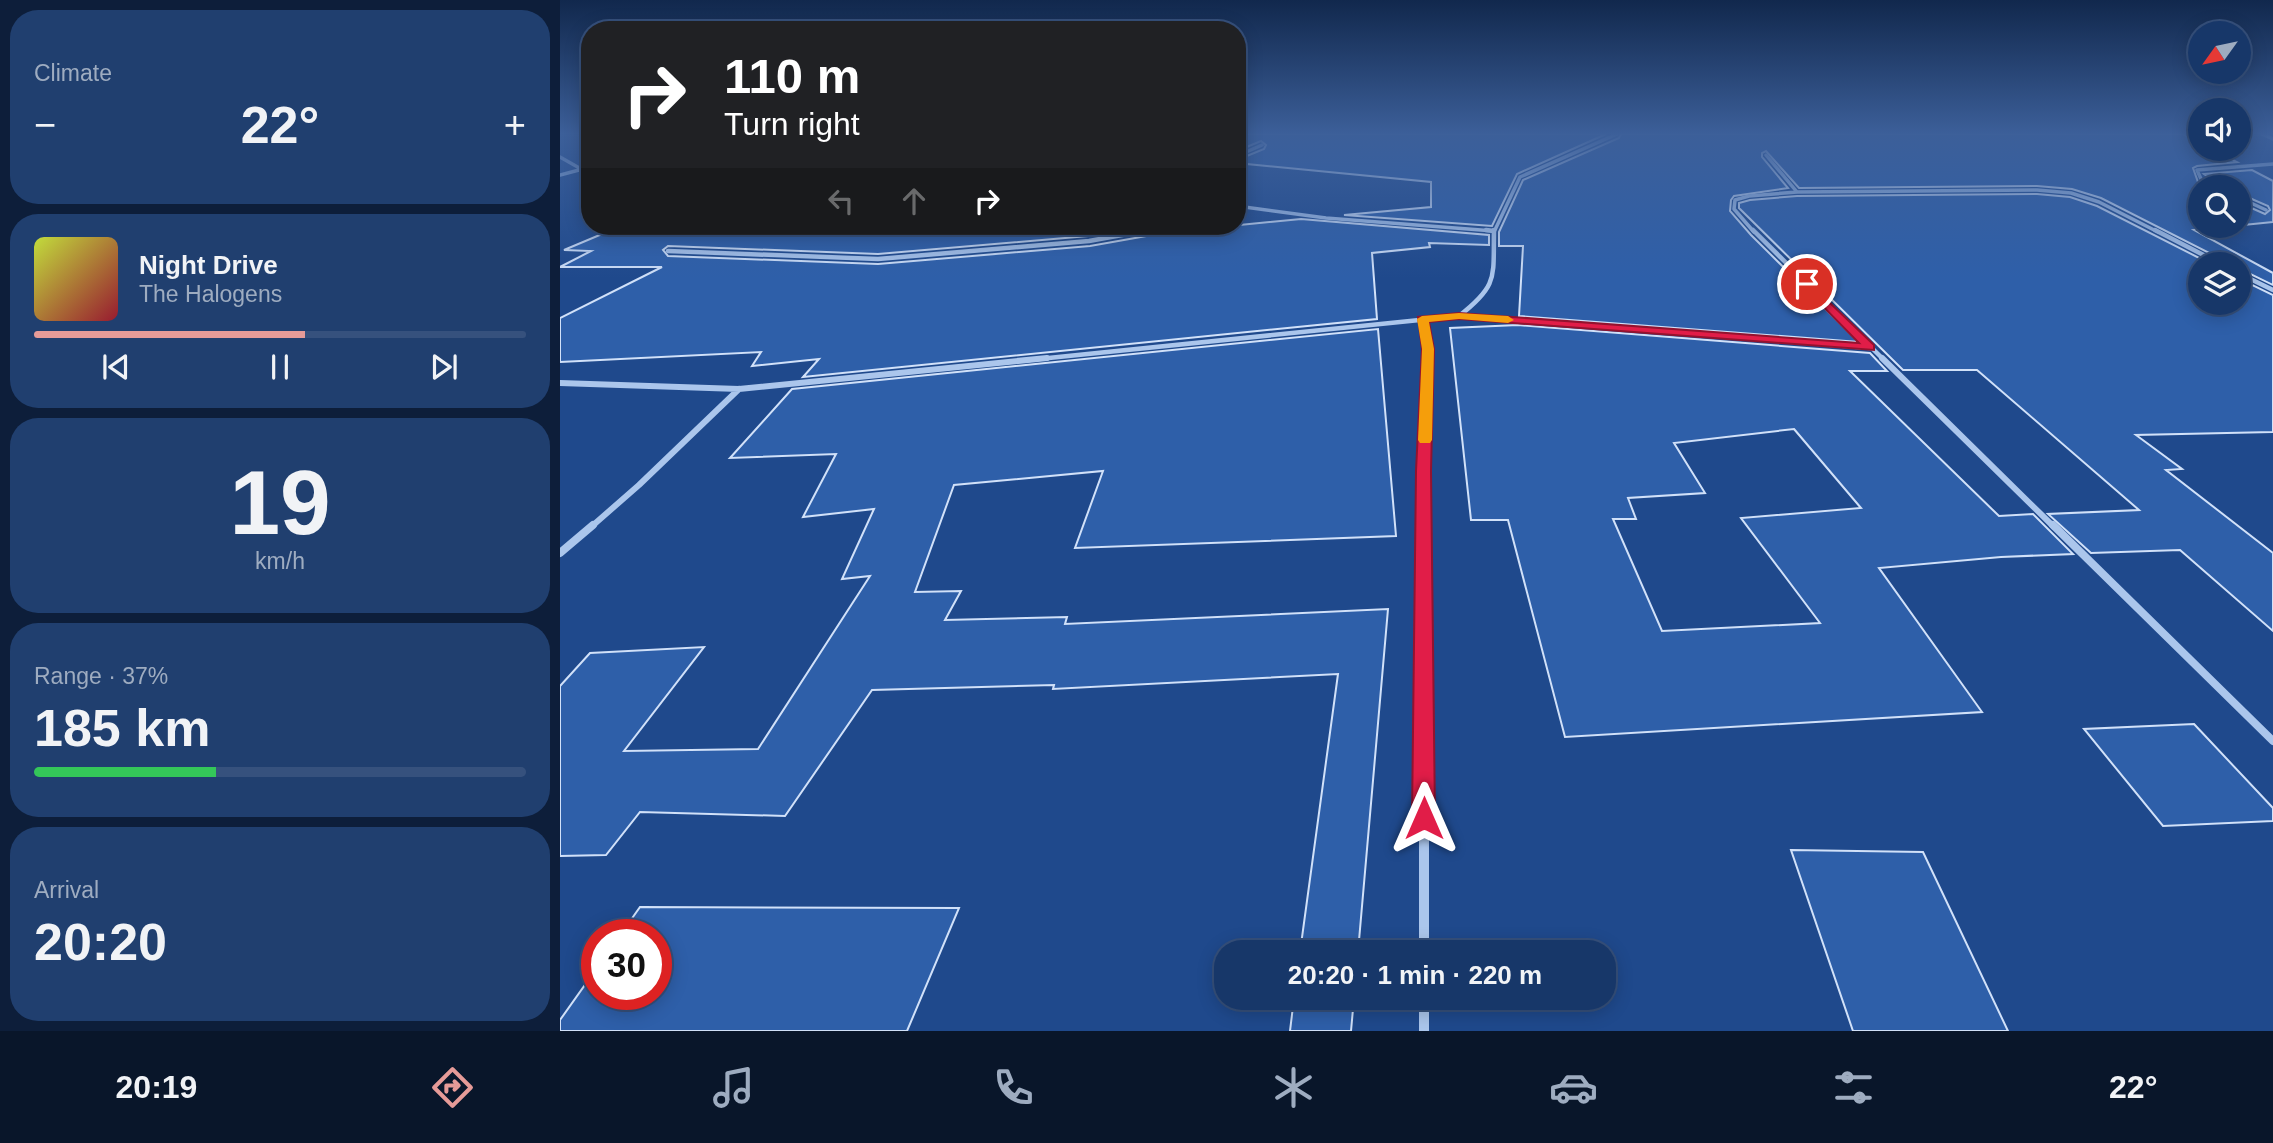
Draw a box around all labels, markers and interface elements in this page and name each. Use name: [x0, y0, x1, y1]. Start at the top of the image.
north arrow: [2188, 21, 2250, 84]
map controls: [2188, 21, 2251, 315]
icon: right: [609, 49, 700, 140]
text: 110 m: [724, 49, 860, 103]
text: Climate: [34, 60, 112, 86]
text: 22°: [241, 96, 319, 154]
button: sound: [2188, 98, 2251, 161]
text: −: [34, 104, 56, 146]
text: +: [504, 104, 526, 146]
text: Turn right: [724, 106, 860, 142]
button: search: [2188, 175, 2251, 238]
icon: left: [822, 182, 860, 220]
icon: ahead: [895, 182, 933, 220]
icon: right: [968, 182, 1006, 220]
text: Night Drive: [139, 250, 278, 280]
button: layers: [2188, 252, 2251, 315]
pin: [1777, 254, 1837, 314]
icon: arrive: [1788, 265, 1826, 303]
text: The Halogens: [139, 281, 282, 307]
icon: previous: [97, 348, 135, 386]
icon: pause: [261, 348, 299, 386]
icon: next: [425, 348, 463, 386]
text: 19: [229, 452, 331, 553]
text: km/h: [255, 548, 305, 574]
text: Range · 37%: [34, 663, 168, 689]
text: 185 km: [34, 699, 210, 757]
position arrow: [1387, 781, 1461, 855]
text: Arrival: [34, 877, 99, 903]
text: 20:20: [34, 913, 167, 971]
speed limit sign: 30: [581, 919, 672, 1010]
text: 20:20 · 1 min · 220 m: [1288, 960, 1542, 990]
icon: directions: [428, 1063, 477, 1112]
icon: music: [709, 1063, 758, 1112]
icon: phone: [989, 1063, 1038, 1112]
icon: climate: [1269, 1063, 1318, 1112]
icon: car: [1549, 1063, 1598, 1112]
icon: filters: [1829, 1063, 1878, 1112]
text: 20:19: [116, 1069, 197, 1105]
text: 22°: [2109, 1069, 2157, 1105]

